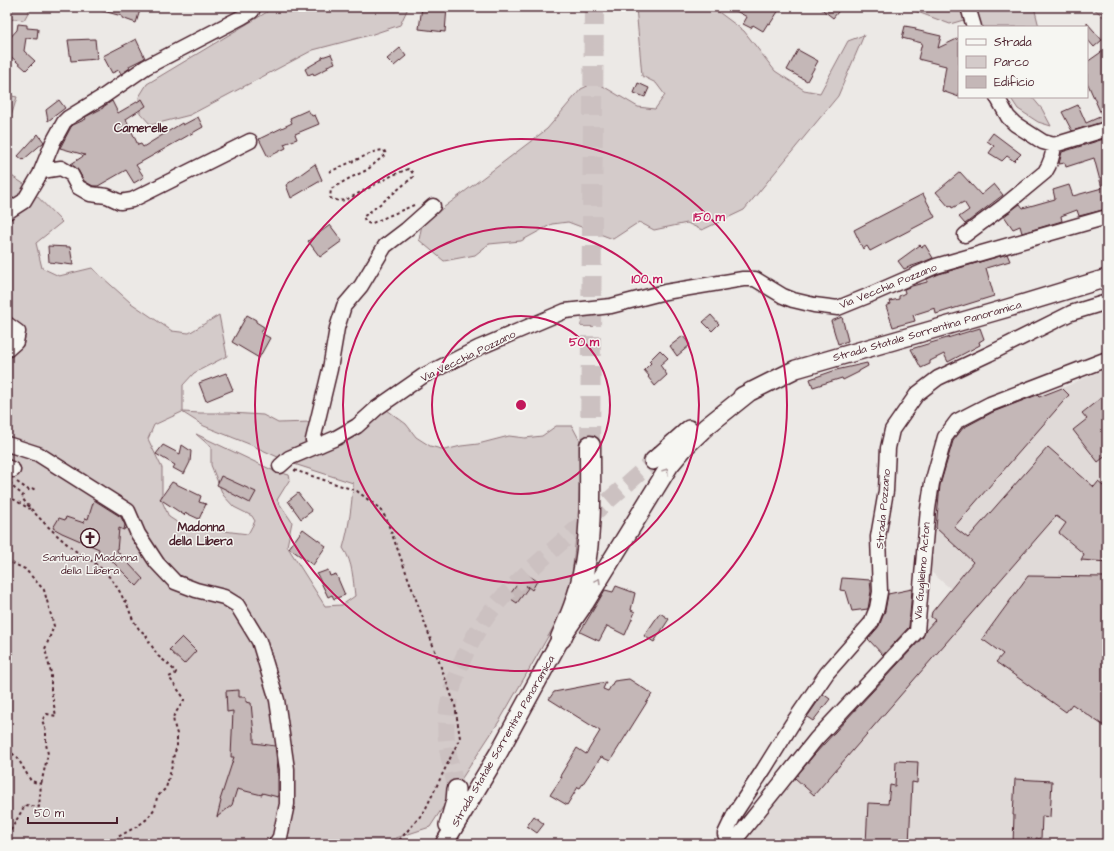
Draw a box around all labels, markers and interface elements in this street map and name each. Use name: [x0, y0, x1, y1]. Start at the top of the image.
legend: [958, 26, 1088, 98]
text: Strada: [994, 34, 1032, 51]
text: Parco: [994, 54, 1029, 71]
text: Edificio: [994, 74, 1034, 91]
district label: Camerelle: [114, 120, 168, 137]
text: 150 m: [693, 209, 726, 226]
street label: Via Vecchia Pozzano: [837, 259, 940, 312]
text: 100 m: [632, 271, 663, 288]
street label: Strada Statale Sorrentina Panoramica: [831, 297, 1023, 365]
street label: Via Vecchia Pozzano: [418, 326, 519, 385]
text: 50 m: [569, 334, 600, 351]
centre of rings: [514, 398, 528, 412]
one-way arrow: [661, 468, 669, 475]
street label: Strada Pozzano: [872, 468, 894, 550]
district label: Madonna della Libera: [168, 519, 234, 550]
street label: Via Guglielmo Acton: [910, 521, 935, 620]
church icon: Santuario Madonna della Libera: [79, 527, 101, 549]
place label: Santuario Madonna della Libera: [42, 550, 138, 578]
one-way arrow: [593, 578, 600, 585]
street label: Strada Statale Sorrentina Panoramica: [448, 652, 559, 829]
scale bar: [28, 799, 117, 825]
text: 50 m: [34, 805, 65, 822]

